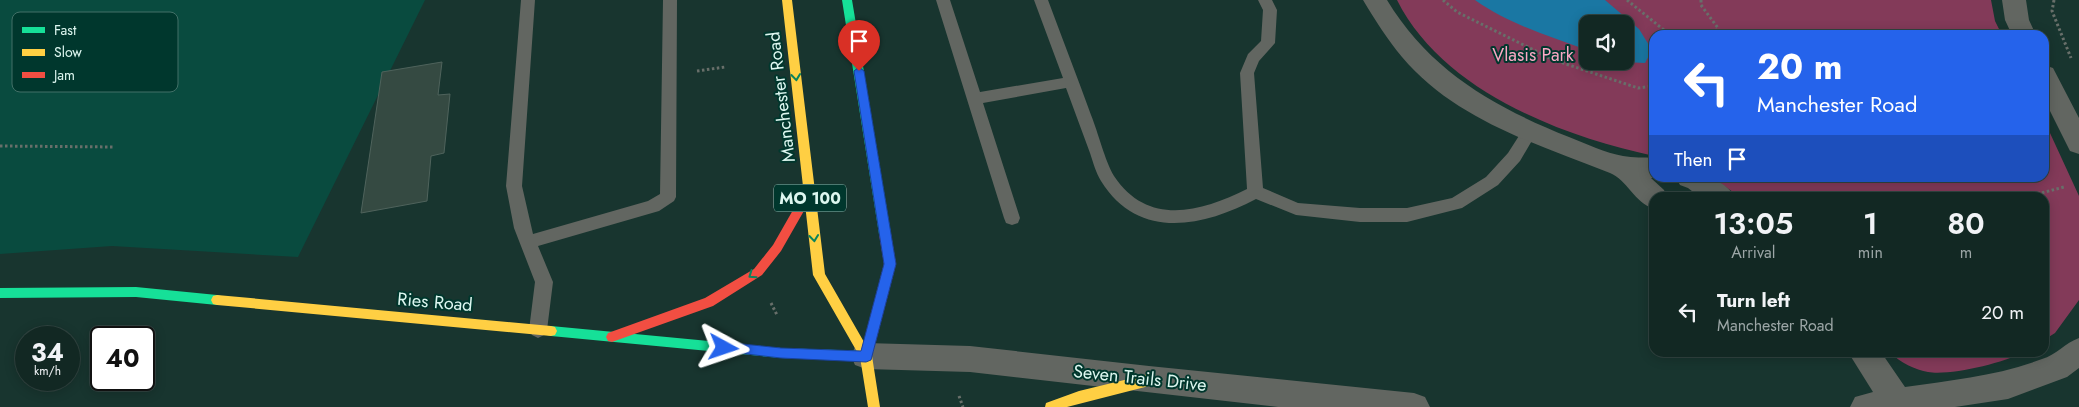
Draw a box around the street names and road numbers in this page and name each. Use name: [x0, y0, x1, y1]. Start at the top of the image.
street label: Manchester Road: [760, 30, 802, 164]
road number: MO 100: [774, 184, 846, 212]
street label: Ries Road: [396, 286, 474, 318]
street label: Seven Trails Drive: [1072, 358, 1208, 398]

